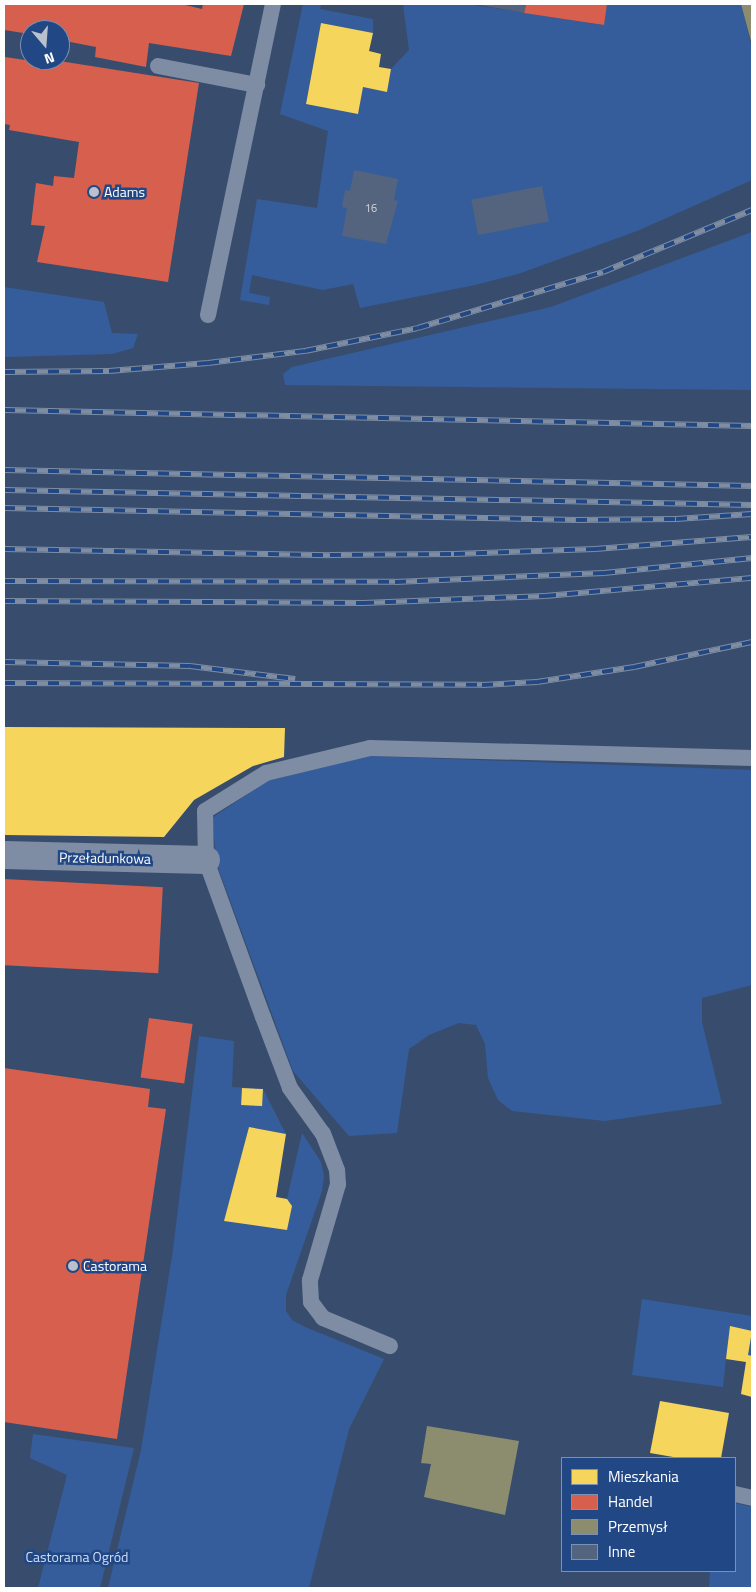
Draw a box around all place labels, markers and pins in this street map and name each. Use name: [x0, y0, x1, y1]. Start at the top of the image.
place label: Adams: [104, 184, 145, 200]
marker: Adams: [88, 186, 100, 198]
place label: Castorama: [83, 1258, 147, 1274]
marker: Castorama: [67, 1260, 79, 1272]

